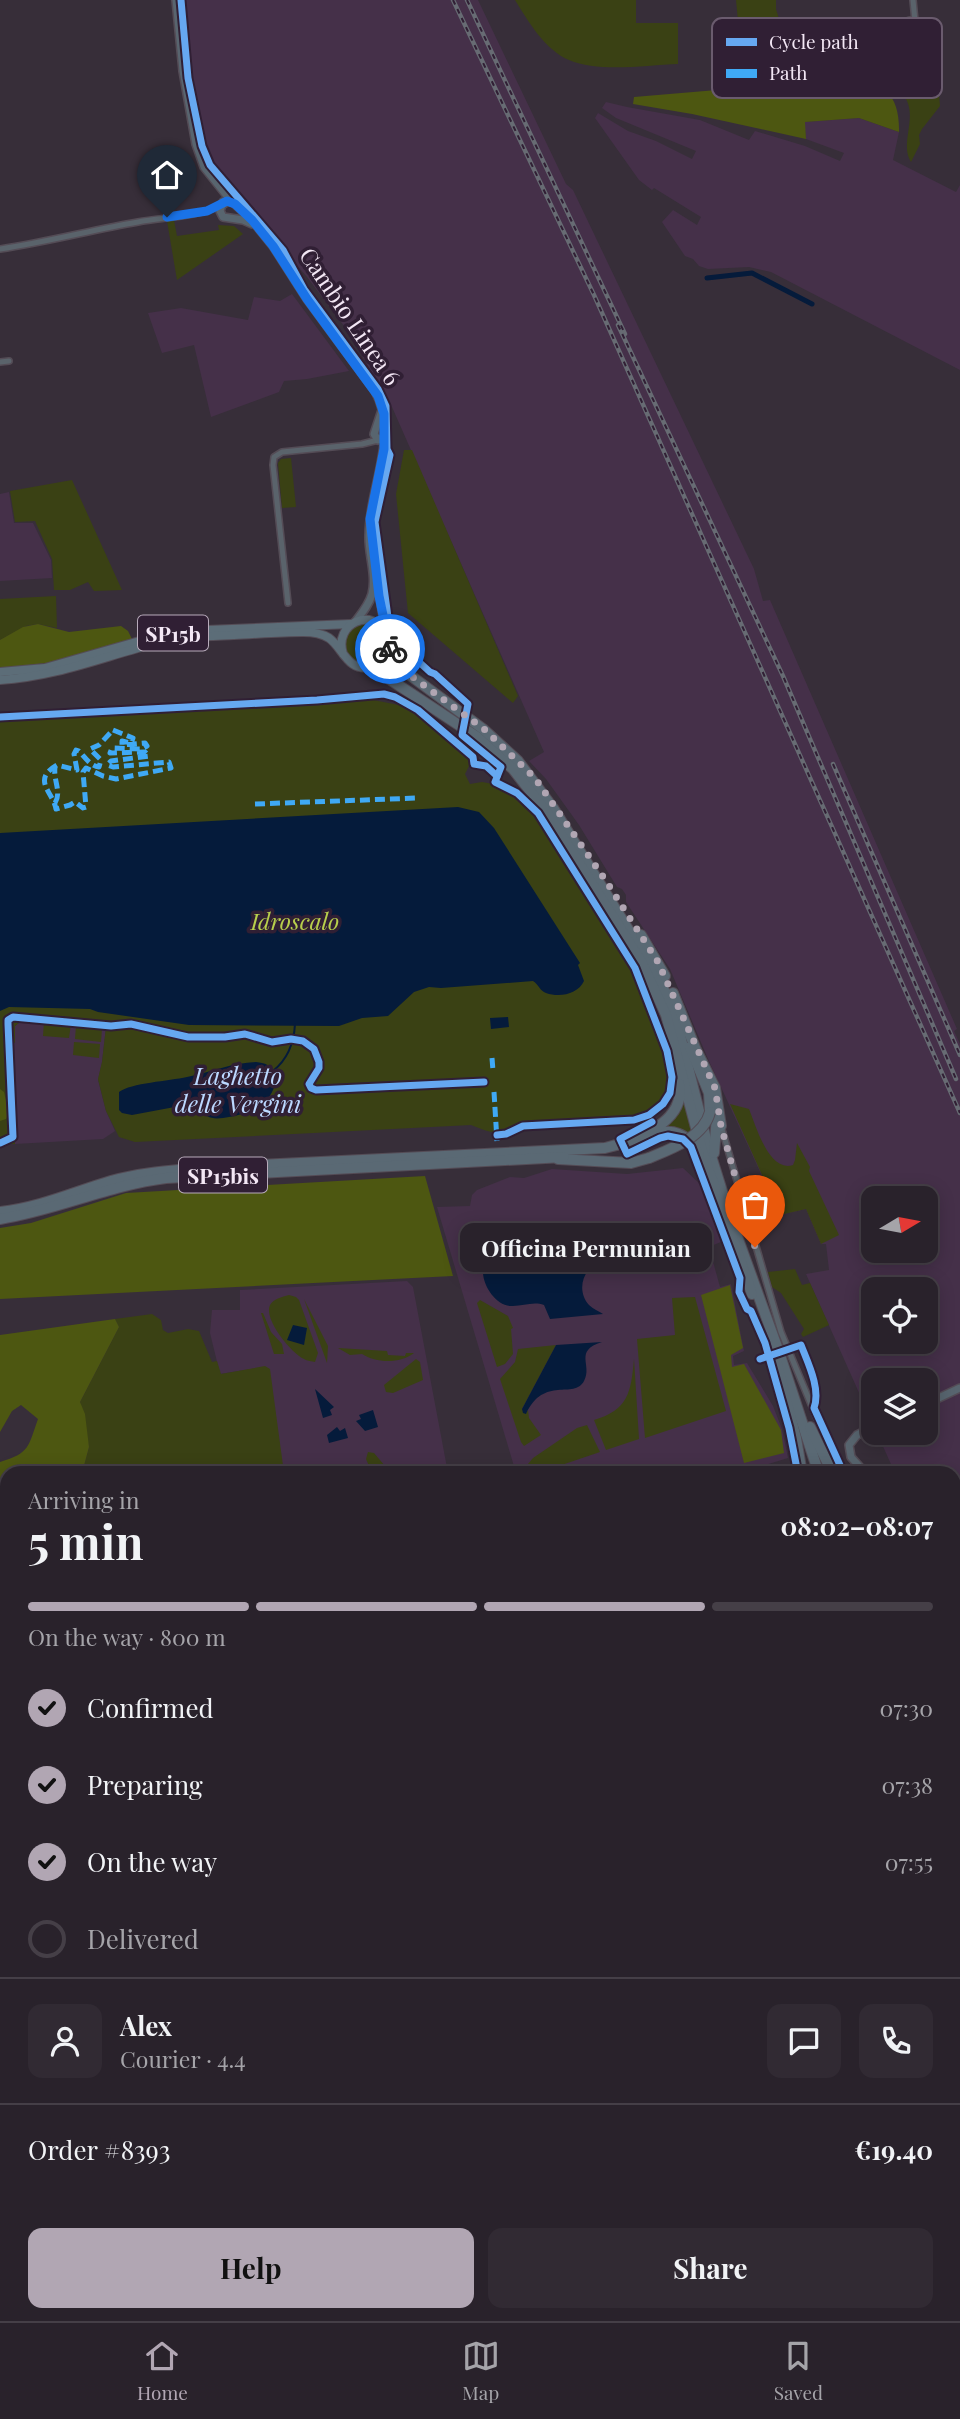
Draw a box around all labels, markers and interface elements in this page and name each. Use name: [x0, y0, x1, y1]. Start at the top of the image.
legend: [712, 18, 942, 98]
text: Cycle path: [769, 28, 859, 54]
text: Path: [769, 59, 807, 85]
pin: [137, 145, 197, 217]
icon: home: [148, 156, 186, 194]
street label: Cambio Linea 6: [293, 241, 409, 391]
courier: [355, 614, 425, 684]
road number: SP15b: [138, 616, 208, 650]
icon: bike: [371, 630, 409, 668]
park label: Idroscalo: [250, 905, 339, 936]
water label: Laghetto delle Vergini: [175, 1059, 302, 1119]
road number: SP15bis: [179, 1158, 267, 1192]
pin: [725, 1175, 785, 1247]
icon: bag: [736, 1186, 774, 1224]
north arrow: [861, 1186, 938, 1264]
map controls: [861, 1186, 938, 1445]
callout: Officina Permunian: [461, 1222, 713, 1272]
text: Officina Permunian: [481, 1232, 691, 1263]
button: locate: [861, 1277, 938, 1354]
button: layers: [861, 1368, 938, 1445]
text: Arriving in: [28, 1484, 140, 1515]
text: 08:02–08:07: [781, 1508, 933, 1543]
text: 5 min: [28, 1510, 143, 1572]
text: On the way · 800 m: [28, 1621, 226, 1652]
icon: check: [28, 1689, 66, 1727]
text: Confirmed: [87, 1690, 214, 1725]
text: 07:30: [880, 1692, 933, 1723]
icon: check: [28, 1766, 66, 1804]
text: Preparing: [87, 1767, 203, 1802]
text: 07:38: [881, 1769, 933, 1800]
icon: check: [28, 1843, 66, 1881]
text: On the way: [87, 1844, 217, 1879]
text: 07:55: [885, 1846, 933, 1877]
text: Delivered: [87, 1921, 199, 1956]
button: person: [28, 2004, 102, 2078]
button: chat: [767, 2004, 841, 2078]
button: phone: [859, 2004, 933, 2078]
text: Alex: [120, 2008, 172, 2043]
text: Courier · 4.4: [120, 2043, 246, 2074]
text: Order #8393: [28, 2132, 171, 2167]
text: €19.40: [855, 2132, 933, 2167]
button: Help: [28, 2228, 474, 2308]
button: Share: [488, 2228, 933, 2308]
tab: Home: [137, 2337, 188, 2405]
tab: Map: [462, 2337, 500, 2405]
tab: Saved: [774, 2337, 823, 2405]

